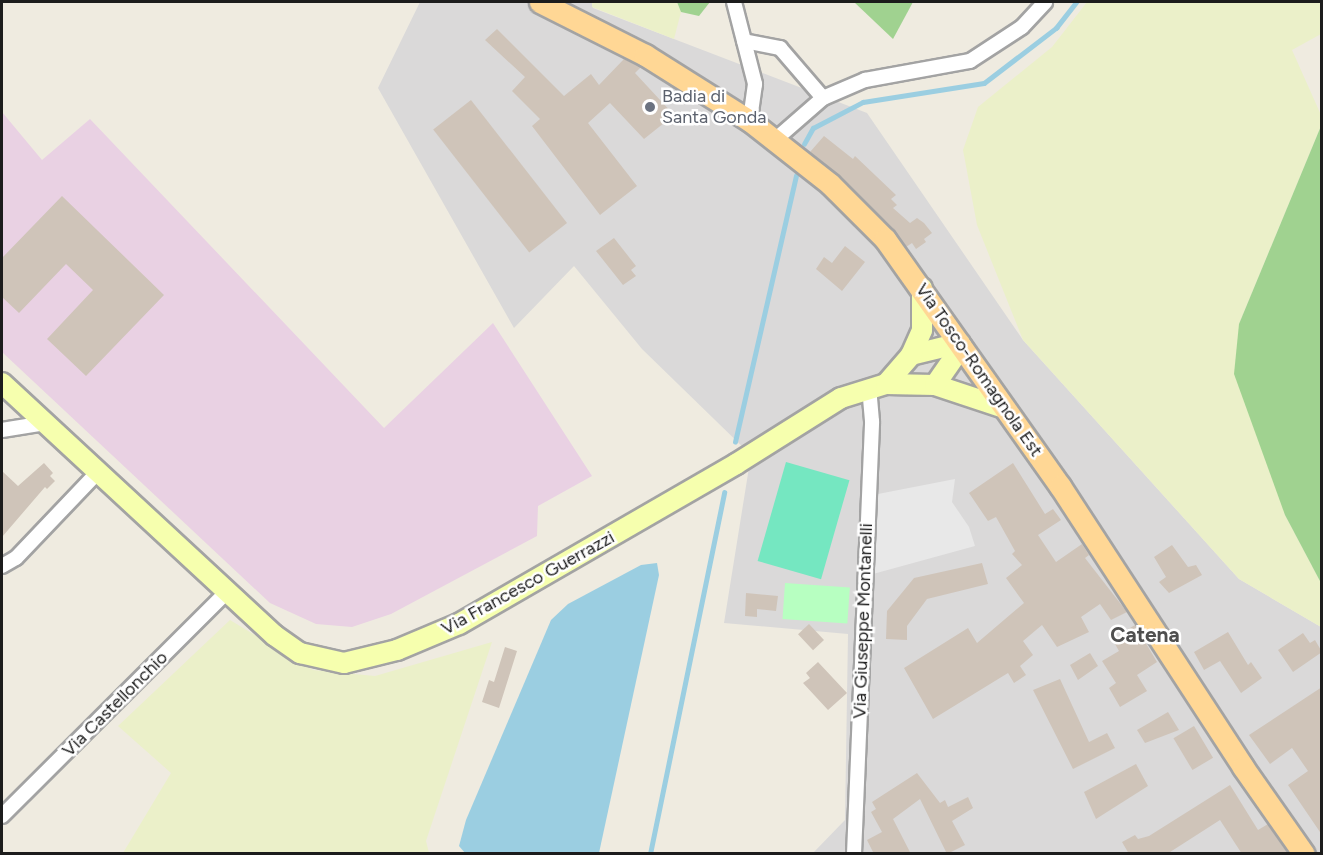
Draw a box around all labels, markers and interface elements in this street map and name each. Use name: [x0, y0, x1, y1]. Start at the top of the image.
place label: Badia di Santa Gonda: [662, 86, 767, 128]
marker: Badia di Santa Gonda: [643, 100, 657, 114]
street label: Via Tosco-Romagnola Est: [911, 279, 1047, 461]
street label: Via Giuseppe Montanelli: [849, 523, 877, 719]
street label: Via Francesco Guerrazzi: [438, 526, 618, 640]
district label: Catena: [1110, 622, 1180, 648]
street label: Via Castellonchio: [58, 647, 172, 761]

